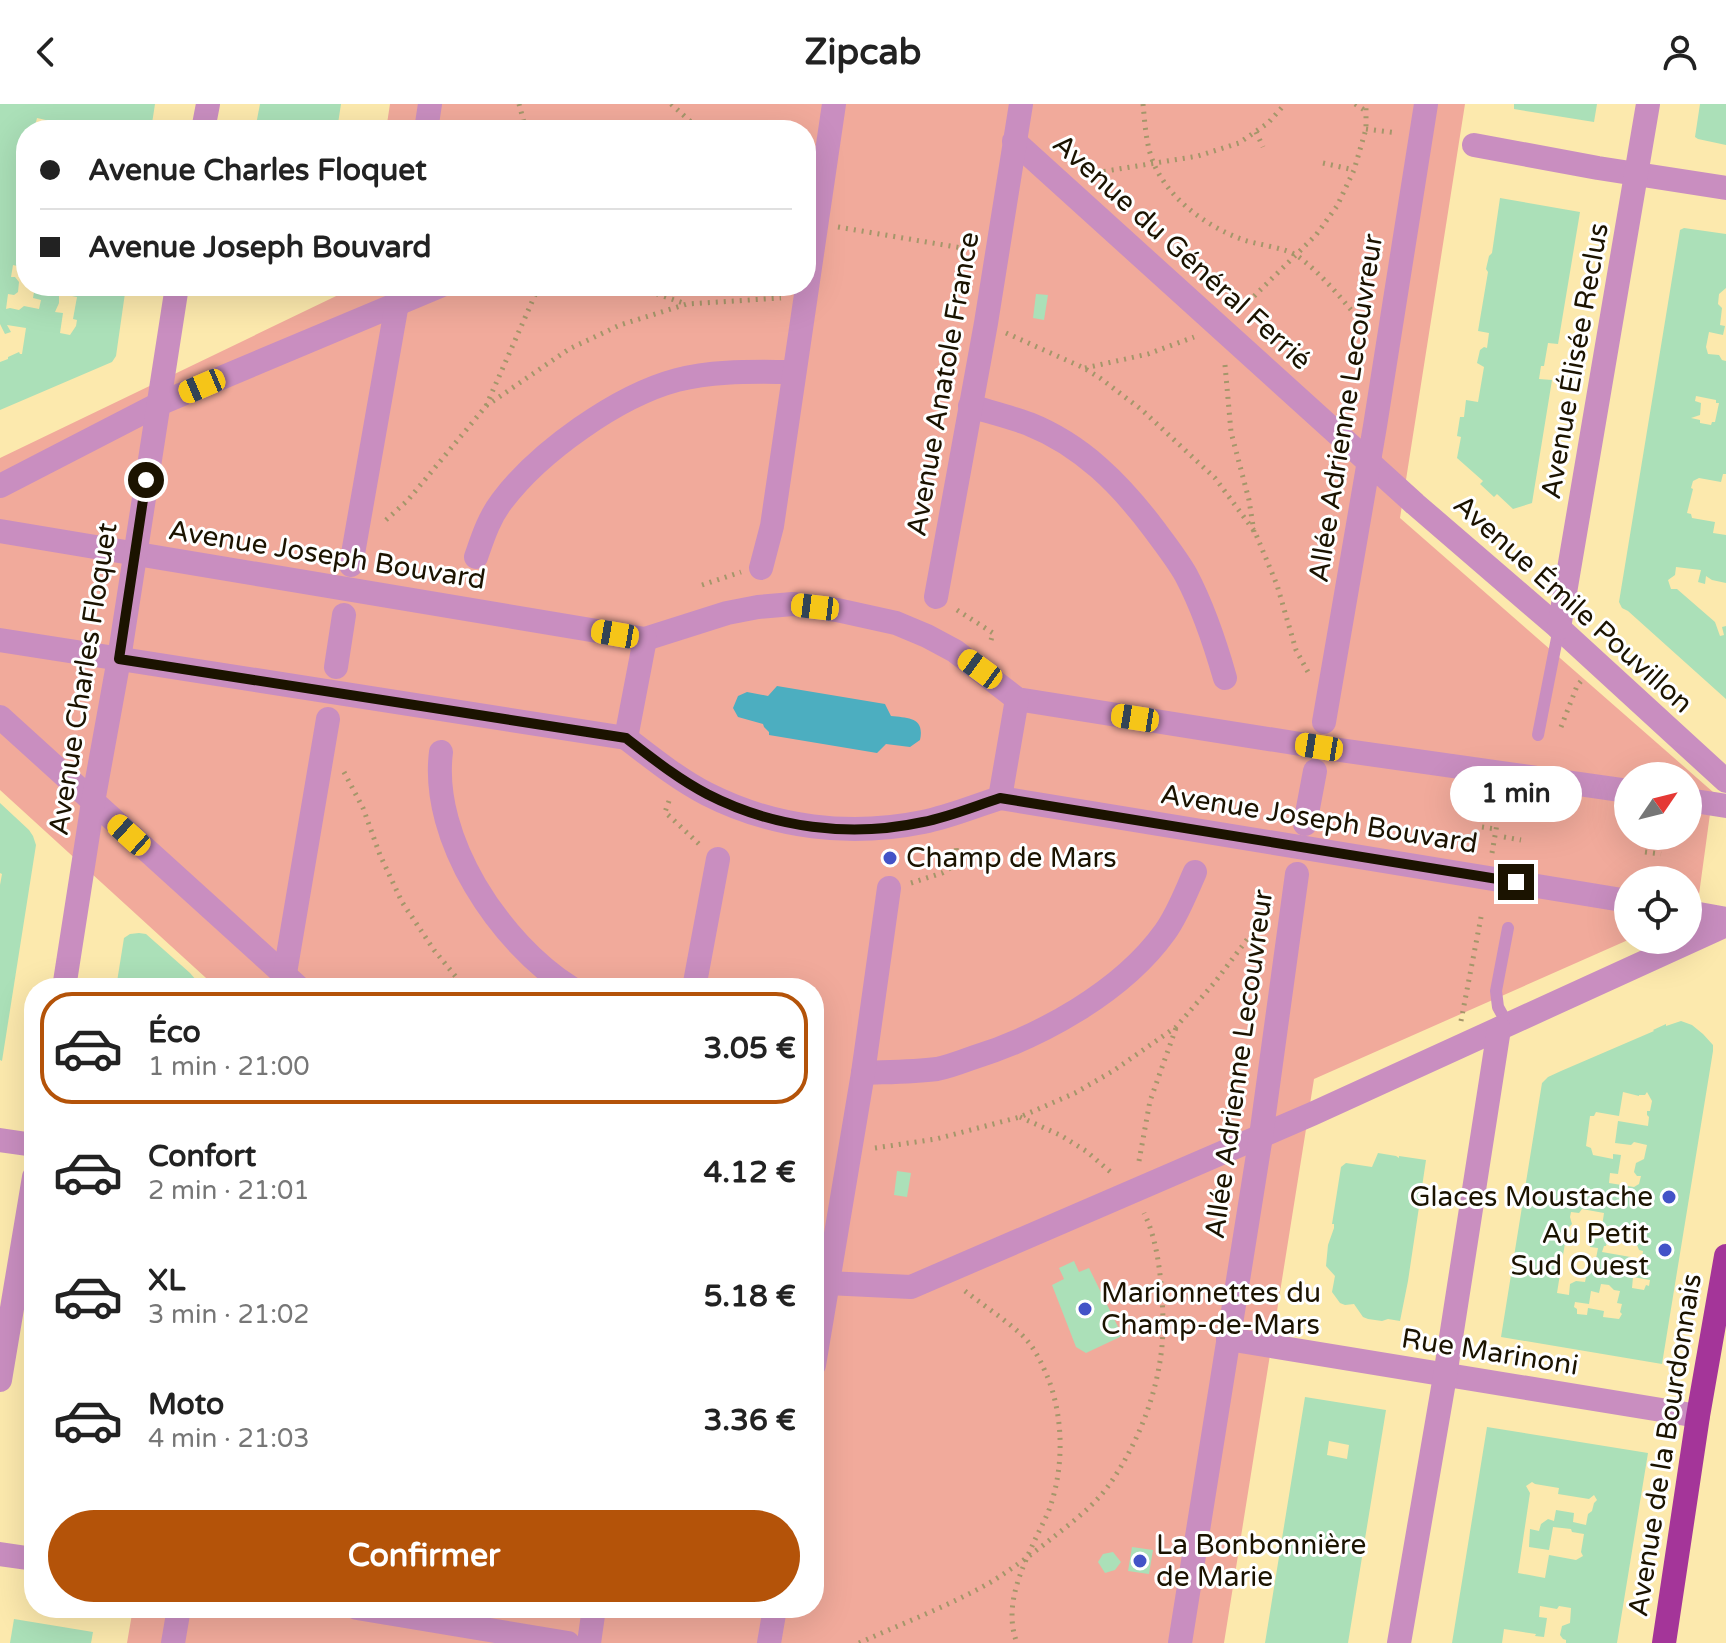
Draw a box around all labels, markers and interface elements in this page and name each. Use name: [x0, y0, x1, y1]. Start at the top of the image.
icon: back: [24, 30, 68, 74]
icon: person: [1658, 30, 1702, 74]
text: Zipcab: [805, 31, 921, 74]
street label: Avenue du Général Ferrié: [1046, 127, 1318, 377]
text: Avenue Charles Floquet: [88, 152, 427, 189]
street label: Avenue Élisée Reclus: [1534, 220, 1616, 502]
text: Avenue Joseph Bouvard: [88, 229, 431, 266]
street label: Avenue Anatole France: [899, 229, 987, 539]
street label: Allée Adrienne Lecouvreur: [1302, 231, 1390, 585]
car: [175, 366, 229, 406]
route start: [128, 462, 164, 498]
street label: Avenue Émile Pouvillon: [1446, 488, 1700, 720]
street label: Avenue Joseph Bouvard: [166, 513, 488, 597]
street label: Avenue Charles Floquet: [41, 520, 125, 838]
car: [790, 592, 840, 622]
car: [589, 618, 641, 650]
car: [954, 645, 1006, 693]
car: [1109, 702, 1161, 734]
car: [1293, 731, 1345, 763]
north arrow: [1614, 762, 1702, 850]
map controls: [1614, 762, 1702, 954]
callout: 1 min: [1450, 766, 1582, 822]
street label: Avenue Joseph Bouvard: [1158, 777, 1480, 861]
text: 1 min: [1481, 778, 1551, 809]
car: [103, 810, 155, 860]
place label: Champ de Mars: [906, 841, 1117, 875]
marker: Champ de Mars: [881, 849, 899, 867]
route end: [1498, 864, 1534, 900]
button: locate: [1614, 866, 1702, 954]
street label: Allée Adrienne Lecouvreur: [1198, 887, 1280, 1241]
icon: car: [52, 1012, 124, 1084]
text: Éco: [148, 1014, 201, 1051]
text: 3.05 €: [703, 1030, 796, 1067]
text: 1 min · 21:00: [148, 1051, 310, 1082]
icon: car: [52, 1136, 124, 1208]
text: Confort: [148, 1138, 256, 1175]
text: 4.12 €: [703, 1154, 796, 1191]
text: 2 min · 21:01: [148, 1175, 310, 1206]
place label: Glaces Moustache: [1409, 1180, 1653, 1214]
marker: Glaces Moustache: [1660, 1188, 1678, 1206]
place label: Au Petit Sud Ouest: [1511, 1217, 1649, 1283]
marker: Au Petit Sud Ouest: [1656, 1241, 1674, 1259]
icon: car: [52, 1260, 124, 1332]
text: XL: [148, 1262, 185, 1299]
street label: Avenue de la Bourdonnais: [1621, 1271, 1709, 1619]
place label: Marionnettes du Champ-de-Mars: [1101, 1276, 1321, 1342]
text: 5.18 €: [704, 1278, 796, 1315]
text: 3 min · 21:02: [148, 1299, 310, 1330]
marker: Marionnettes du Champ-de-Mars: [1076, 1300, 1094, 1318]
street label: Rue Marinoni: [1399, 1321, 1581, 1383]
icon: car: [52, 1384, 124, 1456]
text: Moto: [148, 1386, 224, 1423]
text: 3.36 €: [703, 1402, 796, 1439]
text: 4 min · 21:03: [148, 1423, 310, 1454]
button: Confirmer: [48, 1510, 800, 1602]
place label: La Bonbonnière de Marie: [1156, 1528, 1366, 1594]
marker: La Bonbonnière de Marie: [1131, 1552, 1149, 1570]

